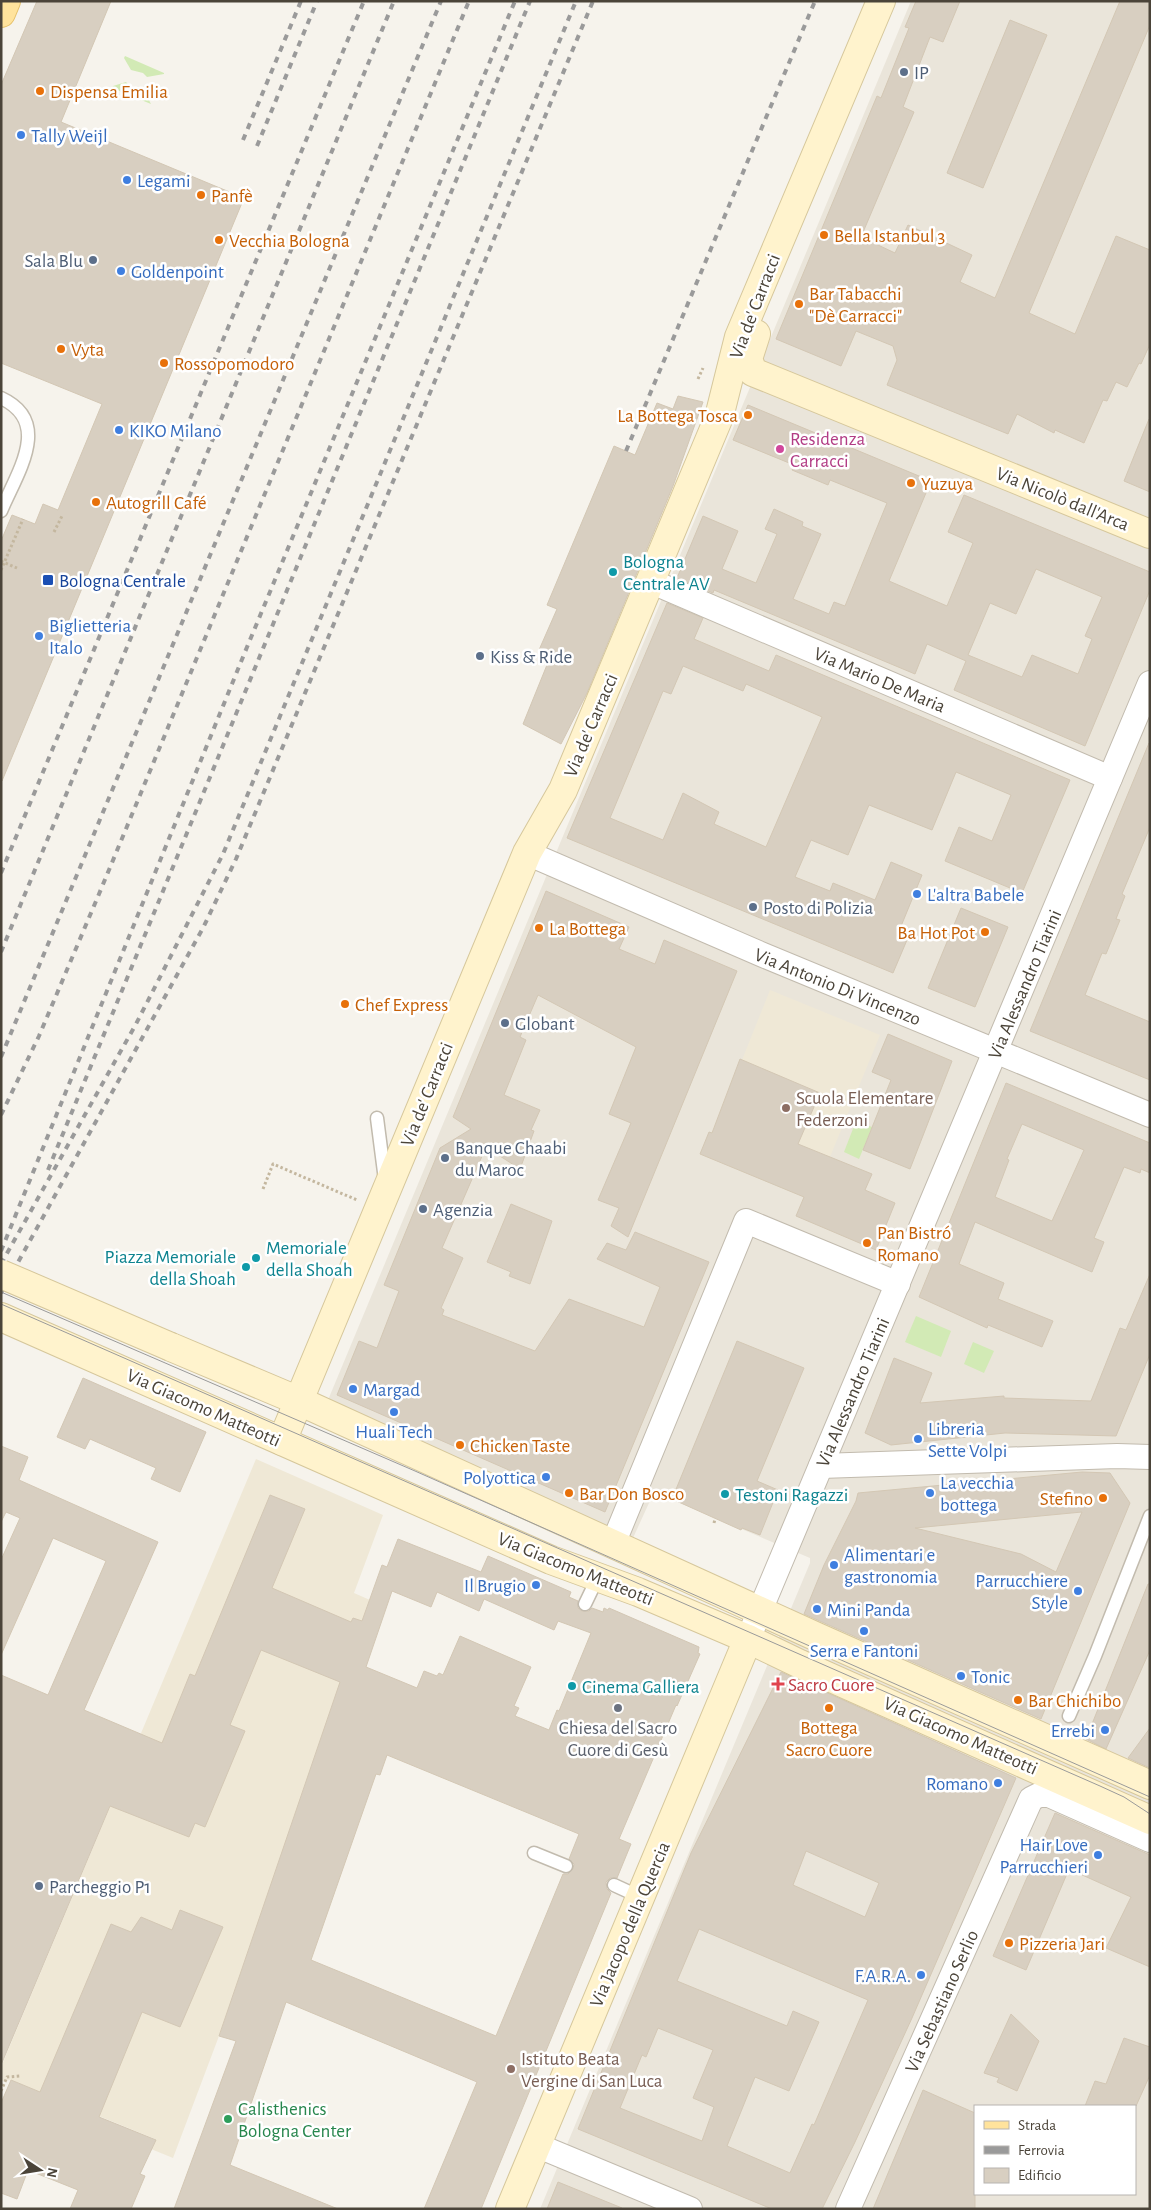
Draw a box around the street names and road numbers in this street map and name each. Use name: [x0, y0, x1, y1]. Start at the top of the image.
street label: Via de' Carracci: [727, 252, 784, 361]
street label: Via Nicolò dall'Arca: [993, 464, 1132, 535]
street label: Via Mario De Maria: [811, 644, 948, 717]
street label: Via de' Carracci: [561, 671, 622, 780]
street label: Via Alessandro Tiarini: [985, 907, 1065, 1062]
street label: Via Antonio Di Vincenzo: [752, 945, 923, 1029]
street label: Via de' Carracci: [398, 1040, 457, 1149]
street label: Via Alessandro Tiarini: [813, 1315, 893, 1470]
street label: Via Giacomo Matteotti: [124, 1366, 283, 1451]
street label: Via Giacomo Matteotti: [495, 1529, 656, 1609]
street label: Via Giacomo Matteotti: [881, 1694, 1040, 1779]
street label: Via Jacopo della Quercia: [587, 1839, 674, 2010]
street label: Via Sebastiano Serlio: [902, 1927, 982, 2076]

